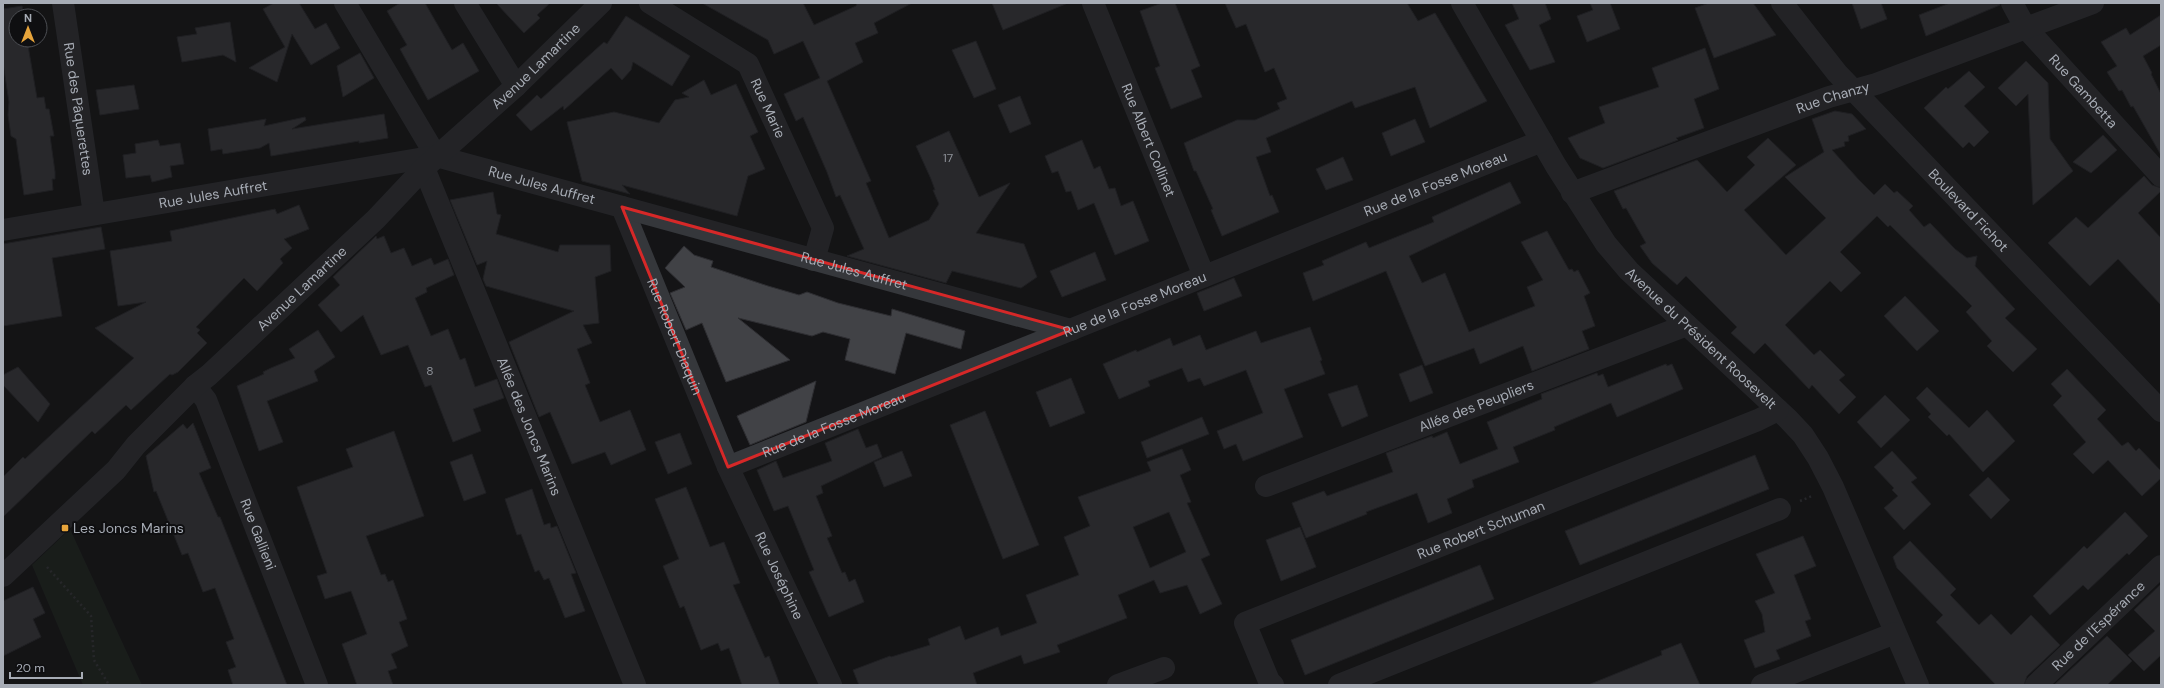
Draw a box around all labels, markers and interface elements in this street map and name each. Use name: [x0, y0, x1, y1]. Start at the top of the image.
north arrow: [8, 8, 48, 48]
text: N: [24, 11, 32, 25]
street label: Avenue Lamartine: [487, 19, 584, 113]
street label: Rue des Pâquerettes: [60, 41, 97, 177]
street label: Rue Gambetta: [2045, 50, 2122, 132]
street label: Rue Marie: [747, 75, 790, 141]
street label: Rue Chanzy: [1794, 77, 1872, 117]
street label: Rue Albert Collinet: [1118, 81, 1180, 199]
street label: Rue de la Fosse Moreau: [1361, 147, 1510, 220]
house number: 17: [943, 150, 953, 166]
street label: Rue Jules Auffret: [486, 162, 597, 208]
street label: Boulevard Fichot: [1925, 165, 2012, 255]
street label: Rue Jules Auffret: [157, 176, 269, 212]
street label: Avenue Lamartine: [253, 242, 350, 335]
street label: Rue Jules Auffret: [799, 247, 910, 294]
street label: Avenue du Président Roosevelt: [1622, 263, 1781, 413]
street label: Rue de la Fosse Moreau: [1060, 267, 1209, 341]
street label: Rue Robert Diaquin: [643, 276, 707, 398]
street label: Allée des Joncs Marins: [493, 354, 566, 498]
house number: 8: [426, 363, 434, 379]
street label: Allée des Peupliers: [1416, 375, 1536, 436]
street label: Rue de la Fosse Moreau: [760, 388, 908, 461]
street label: Rue Gallieni: [236, 496, 280, 573]
street label: Rue Robert Schuman: [1414, 496, 1547, 563]
place label: Les Joncs Marins: [73, 519, 184, 537]
marker: Les Joncs Marins: [60, 523, 70, 533]
street label: Rue Joséphine: [751, 529, 808, 622]
street label: Rue de l'Espérance: [2048, 577, 2149, 674]
scale bar: [10, 654, 82, 680]
text: 20 m: [16, 660, 45, 676]

